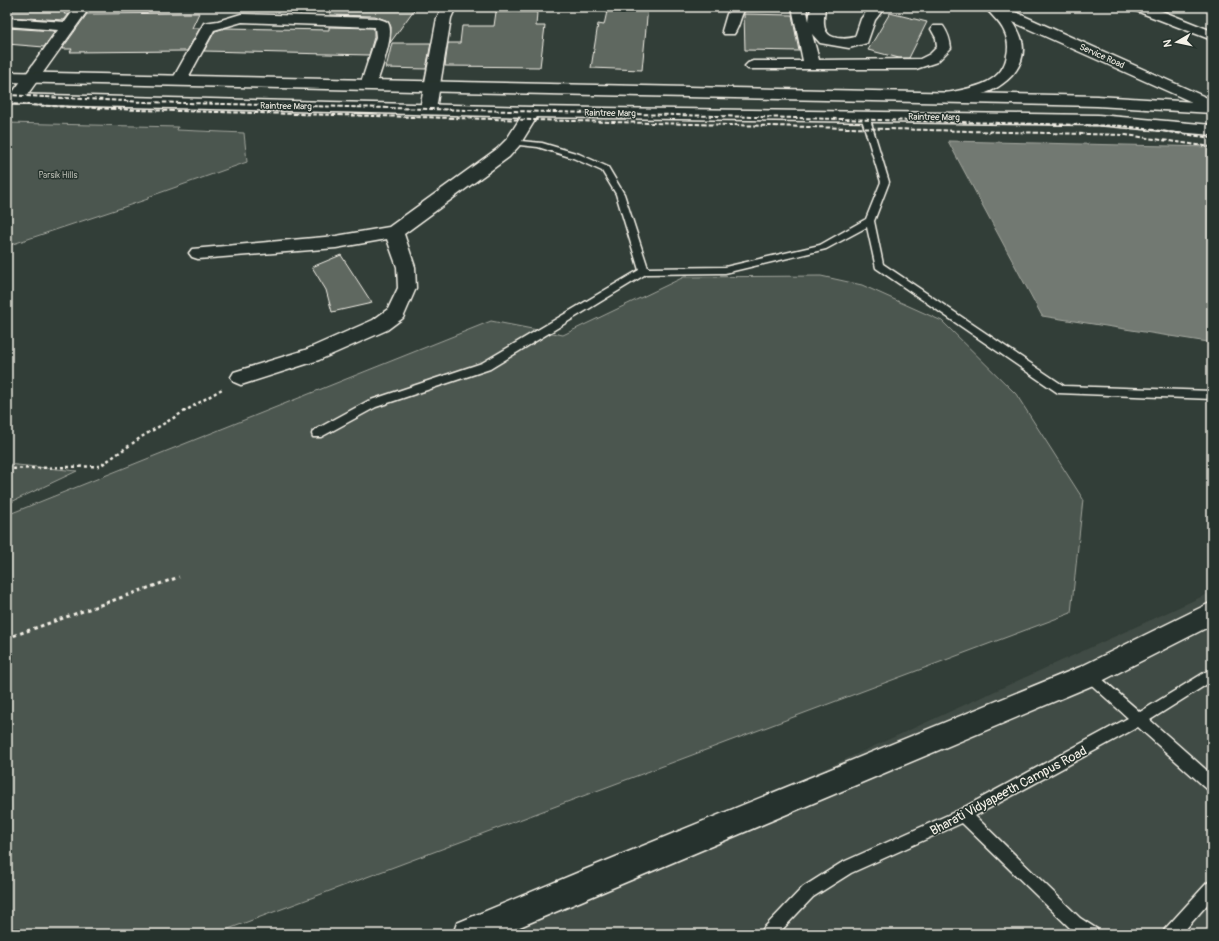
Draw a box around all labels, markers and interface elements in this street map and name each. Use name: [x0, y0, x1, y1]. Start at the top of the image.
north arrow: [1157, 22, 1197, 62]
text: N: [1161, 38, 1175, 48]
street label: Service Road: [1078, 42, 1126, 71]
street label: Raintree Marg: [260, 101, 312, 112]
street label: Raintree Marg: [584, 108, 636, 119]
street label: Raintree Marg: [908, 112, 960, 123]
park label: Parsik Hills: [39, 170, 77, 181]
street label: Bharati Vidyapeeth Campus Road: [927, 743, 1090, 839]

